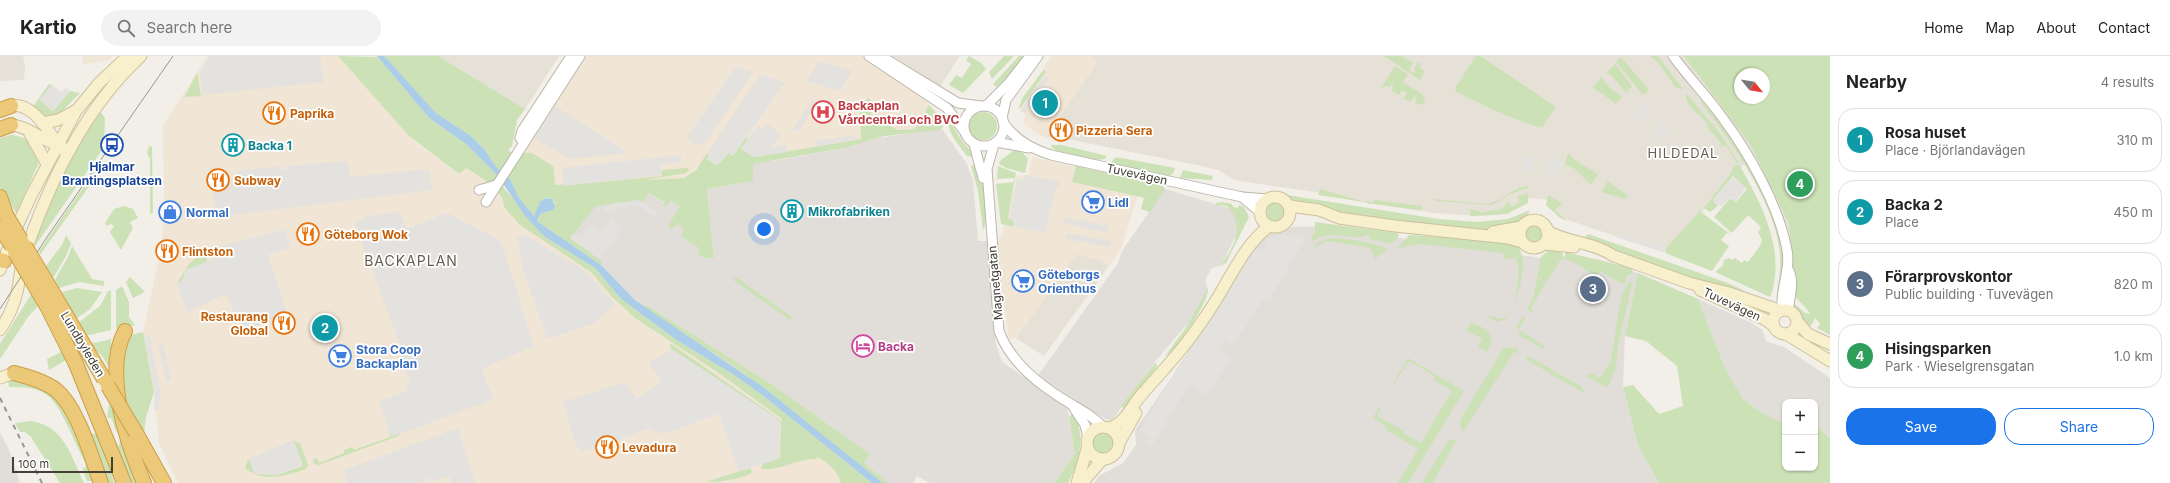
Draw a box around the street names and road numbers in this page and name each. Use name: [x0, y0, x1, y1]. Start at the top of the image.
street label: Tuvevägen: [1105, 160, 1169, 188]
street label: Magnetgatan: [984, 245, 1006, 321]
street label: Tuvevägen: [1701, 284, 1763, 324]
street label: Lundbyleden: [58, 309, 108, 379]

